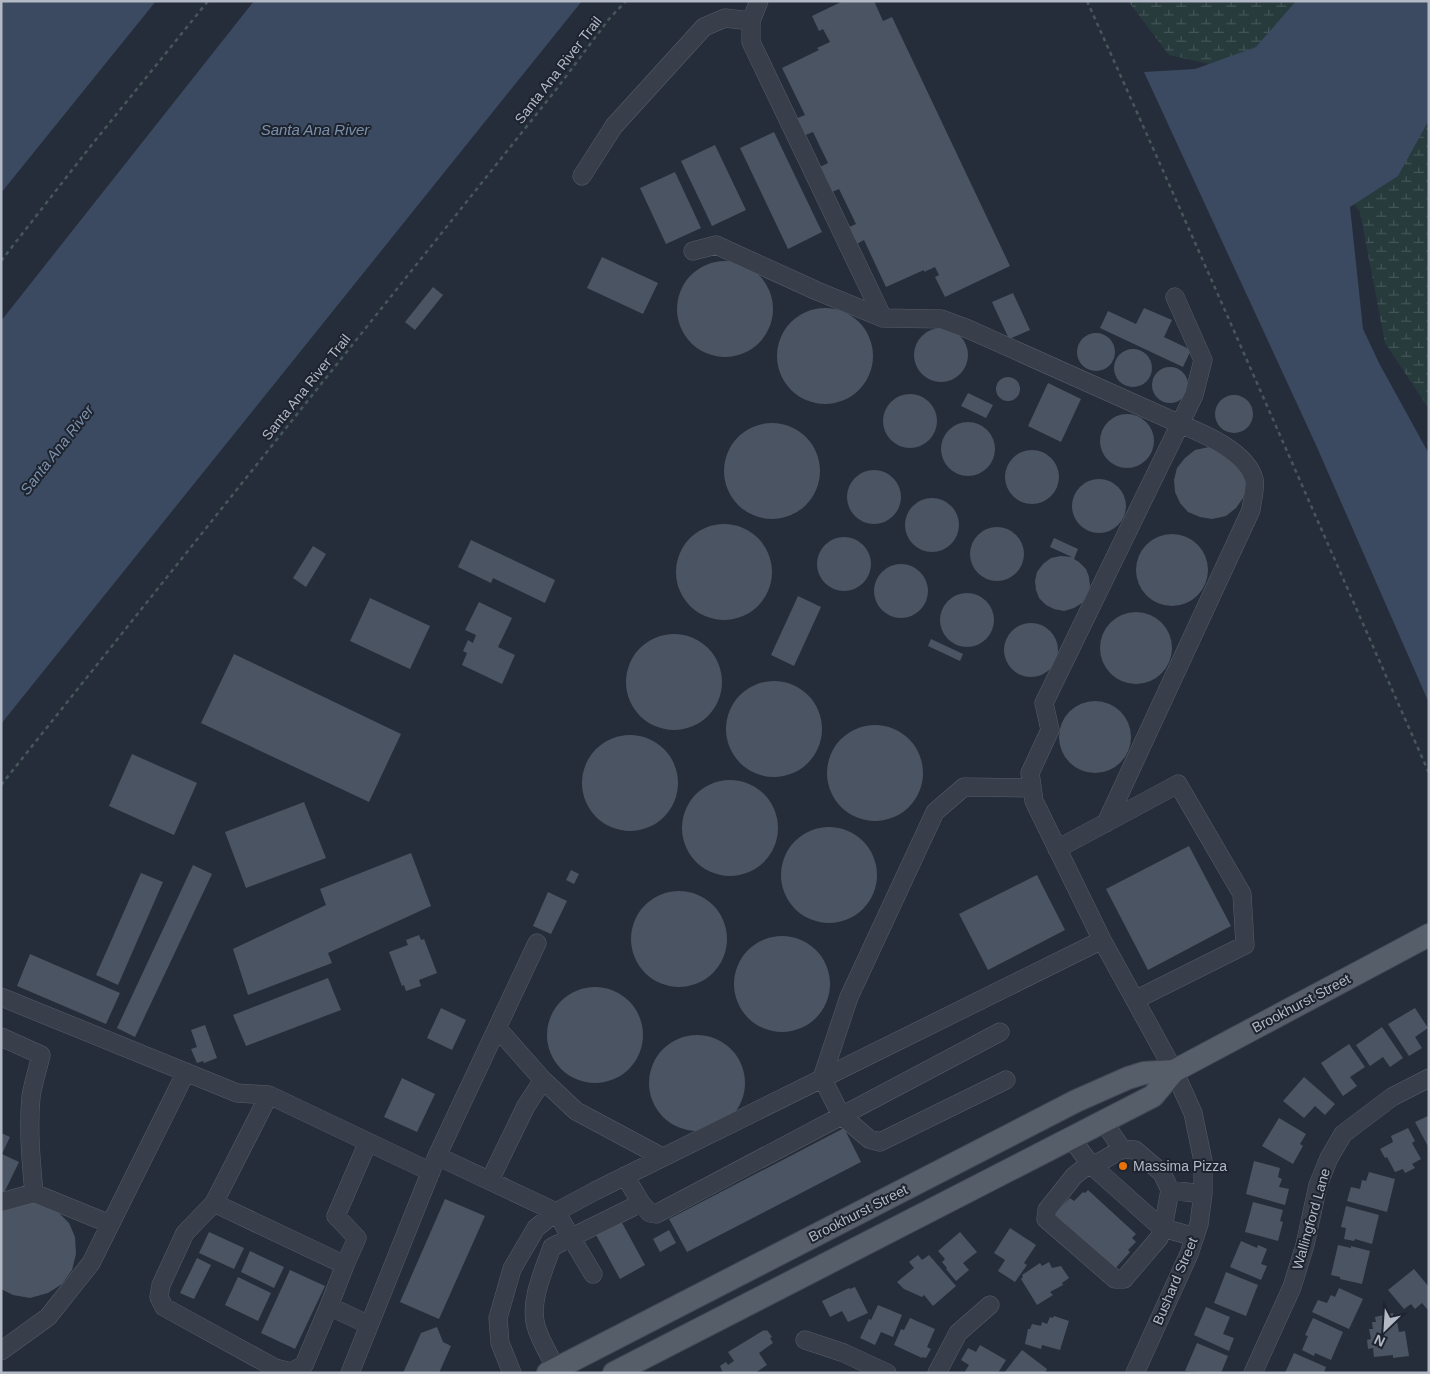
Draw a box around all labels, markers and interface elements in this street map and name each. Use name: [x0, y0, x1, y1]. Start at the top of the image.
street label: Santa Ana River Trail: [511, 13, 605, 127]
water label: Santa Ana River: [261, 121, 370, 138]
street label: Santa Ana River Trail: [258, 331, 354, 443]
water label: Santa Ana River: [16, 401, 97, 498]
street label: Brookhurst Street: [1249, 970, 1353, 1036]
place label: Massima Pizza: [1133, 1158, 1227, 1174]
marker: Massima Pizza: [1117, 1160, 1129, 1172]
street label: Wallingford Lane: [1289, 1166, 1333, 1271]
street label: Brookhurst Street: [806, 1181, 910, 1245]
street label: Bushard Street: [1149, 1235, 1201, 1327]
north arrow: [1360, 1304, 1410, 1354]
text: N: [1372, 1331, 1387, 1350]

